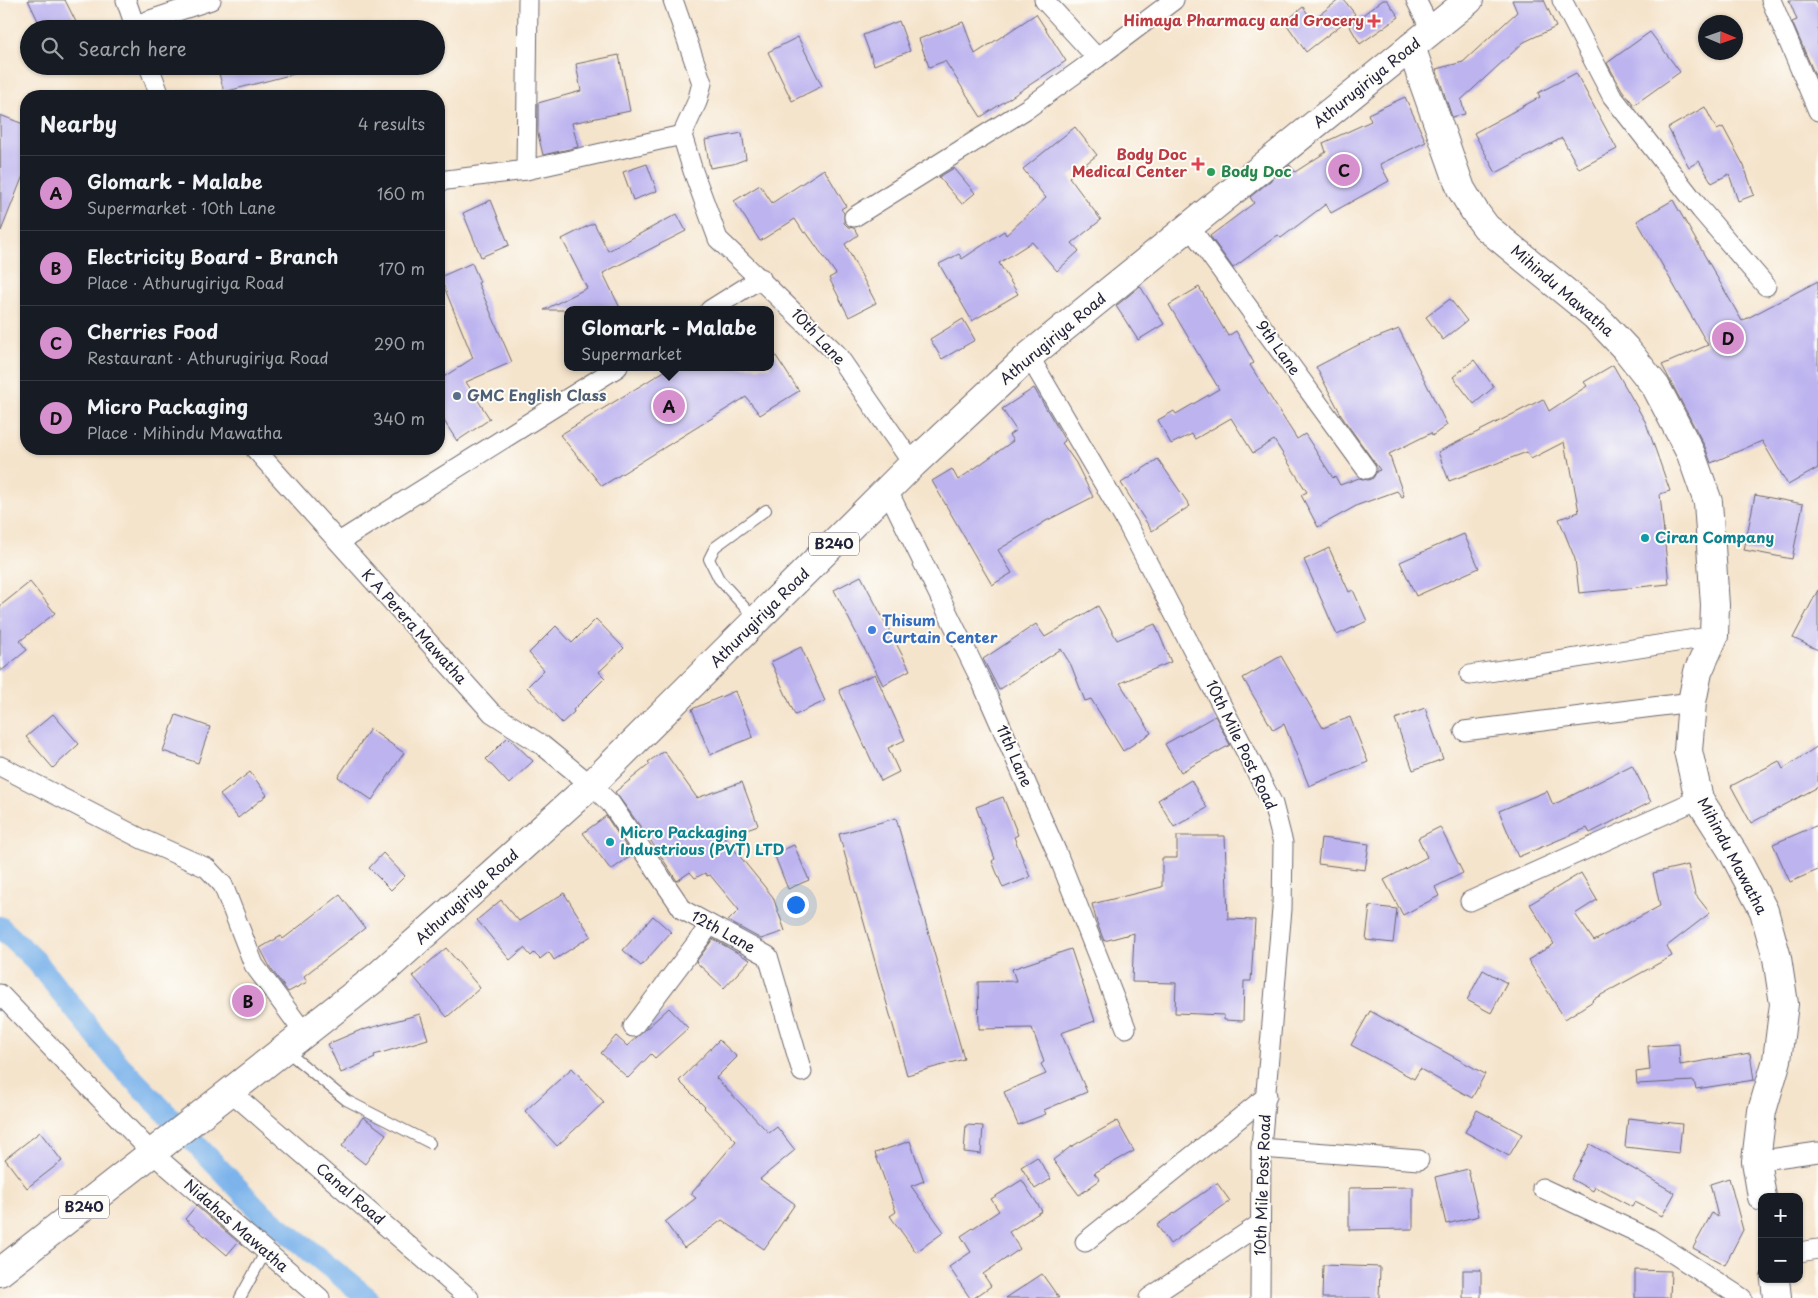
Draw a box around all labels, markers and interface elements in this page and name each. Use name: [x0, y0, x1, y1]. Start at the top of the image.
place label: Himaya Pharmacy and Grocery: [1123, 8, 1364, 31]
marker: Himaya Pharmacy and Grocery: [1368, 15, 1380, 27]
north arrow: [1698, 15, 1743, 60]
search box: [20, 20, 445, 75]
street label: Athurugiriya Road: [1307, 31, 1425, 133]
icon: search: [38, 34, 66, 62]
text: Search here: [78, 34, 187, 62]
text: Nearby: [40, 107, 117, 139]
text: 4 results: [358, 111, 425, 135]
place label: Body Doc Medical Center: [1072, 142, 1187, 182]
pin: C: [1328, 151, 1360, 189]
marker: Body Doc Medical Center: [1191, 157, 1205, 171]
place label: Body Doc: [1221, 159, 1292, 182]
marker: Body Doc: [1205, 166, 1217, 178]
text: Glomark - Malabe: [87, 167, 262, 195]
text: A: [50, 181, 62, 205]
text: 160 m: [377, 181, 425, 205]
text: Supermarket · 10th Lane: [87, 195, 276, 219]
street label: Mihindu Mawatha: [1506, 239, 1620, 342]
text: Electricity Board - Branch: [87, 242, 338, 270]
text: B: [51, 256, 61, 280]
text: 170 m: [379, 256, 425, 280]
text: Place · Athurugiriya Road: [87, 270, 284, 294]
street label: Athurugiriya Road: [994, 286, 1110, 389]
street label: 10th Lane: [787, 302, 852, 370]
popup: [564, 306, 774, 371]
text: Glomark - Malabe: [581, 313, 757, 341]
street label: 9th Lane: [1251, 315, 1307, 379]
text: Cherries Food: [87, 317, 218, 345]
pin: D: [1712, 319, 1744, 357]
text: C: [50, 331, 62, 355]
text: 290 m: [374, 331, 425, 355]
text: Supermarket: [581, 341, 682, 365]
text: Restaurant · Athurugiriya Road: [87, 345, 329, 369]
place label: GMC English Class: [467, 383, 606, 406]
pin: A: [653, 387, 685, 425]
marker: GMC English Class: [451, 390, 463, 402]
text: Micro Packaging: [87, 392, 248, 420]
text: D: [50, 406, 62, 430]
text: 340 m: [373, 406, 425, 430]
text: Place · Mihindu Mawatha: [87, 420, 282, 444]
place label: Ciran Company: [1655, 525, 1774, 548]
road number: B240: [809, 532, 859, 556]
marker: Ciran Company: [1639, 532, 1651, 544]
street label: Athurugiriya Road: [704, 562, 814, 672]
street label: K A Perera Mawatha: [357, 563, 474, 689]
place label: Thisum Curtain Center: [882, 608, 998, 648]
marker: Thisum Curtain Center: [866, 624, 878, 636]
street label: 10th Mile Post Road: [1201, 676, 1284, 813]
street label: 11th Lane: [991, 720, 1039, 790]
street label: Mihindu Mawatha: [1693, 792, 1774, 919]
place label: Micro Packaging Industrious (PVT) LTD: [620, 820, 784, 860]
marker: Micro Packaging Industrious (PVT) LTD: [604, 836, 616, 848]
street label: Athurugiriya Road: [409, 843, 523, 949]
your location: [783, 892, 809, 918]
street label: 12th Lane: [687, 904, 760, 958]
pin: B: [232, 982, 264, 1020]
street label: 10th Mile Post Road: [1248, 1114, 1275, 1256]
street label: Canal Road: [311, 1156, 391, 1229]
street label: Nidahas Mawatha: [180, 1173, 295, 1277]
map controls: [1758, 1193, 1803, 1283]
button: +: [1758, 1193, 1803, 1238]
road number: B240: [59, 1196, 109, 1218]
button: −: [1758, 1238, 1803, 1283]

